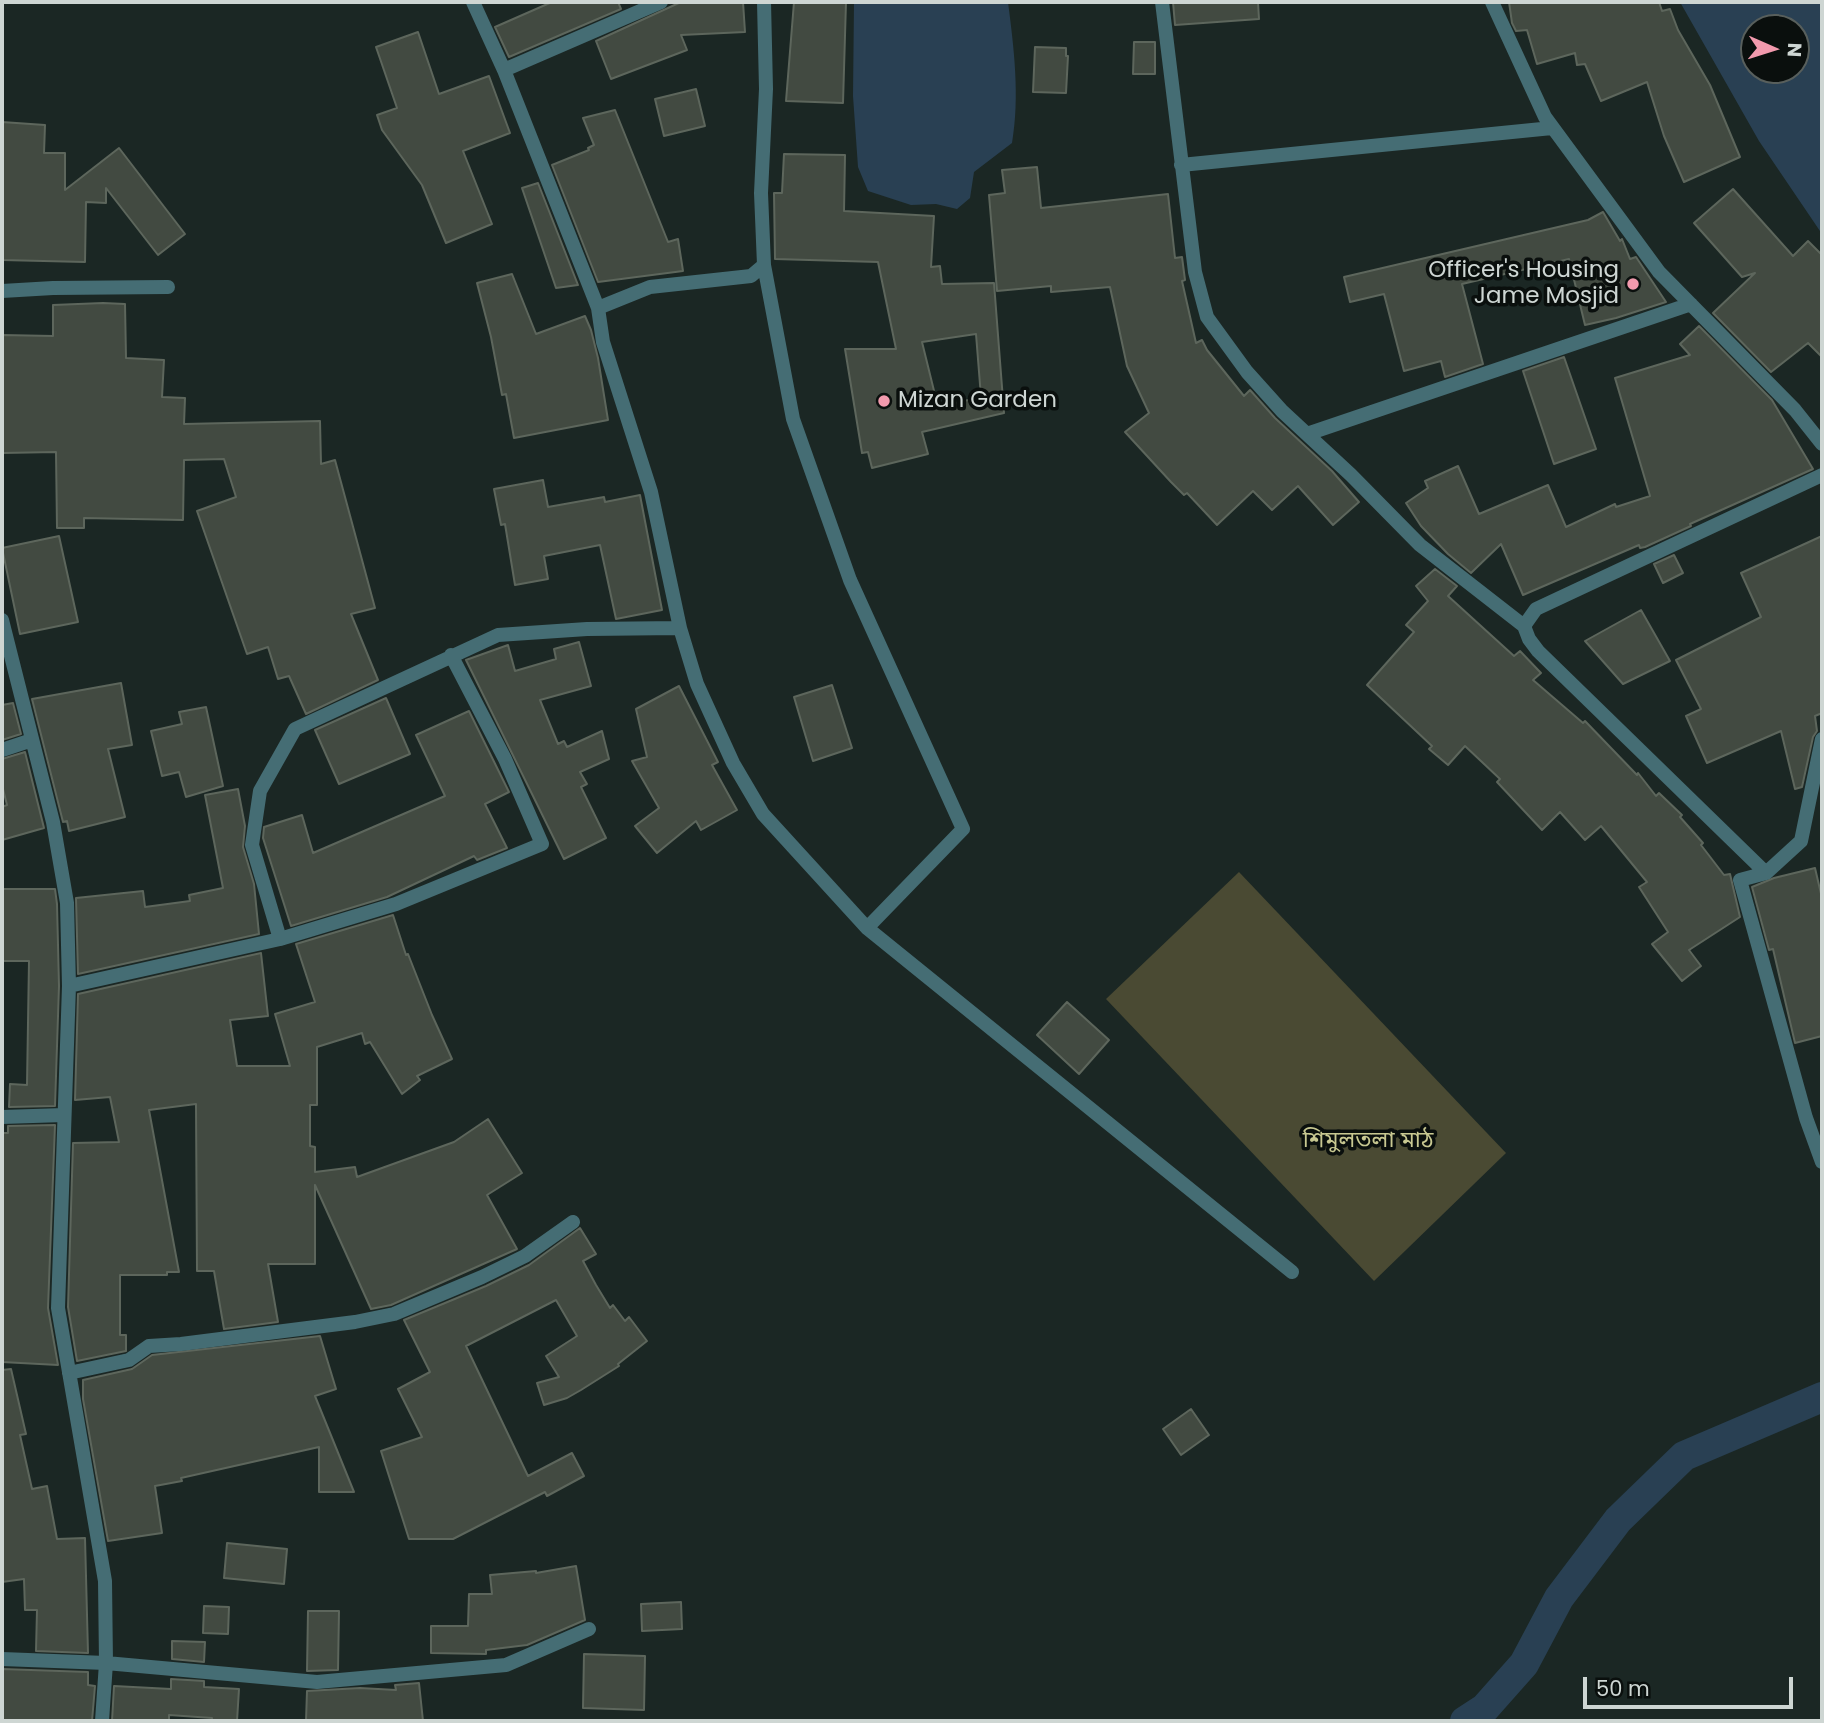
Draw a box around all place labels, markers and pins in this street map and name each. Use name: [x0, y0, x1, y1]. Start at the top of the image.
place label: Officer's Housing Jame Mosjid: [1428, 257, 1619, 311]
marker: Officer's Housing Jame Mosjid: [1625, 276, 1641, 292]
place label: Mizan Garden: [898, 387, 1057, 415]
marker: Mizan Garden: [876, 393, 892, 409]

